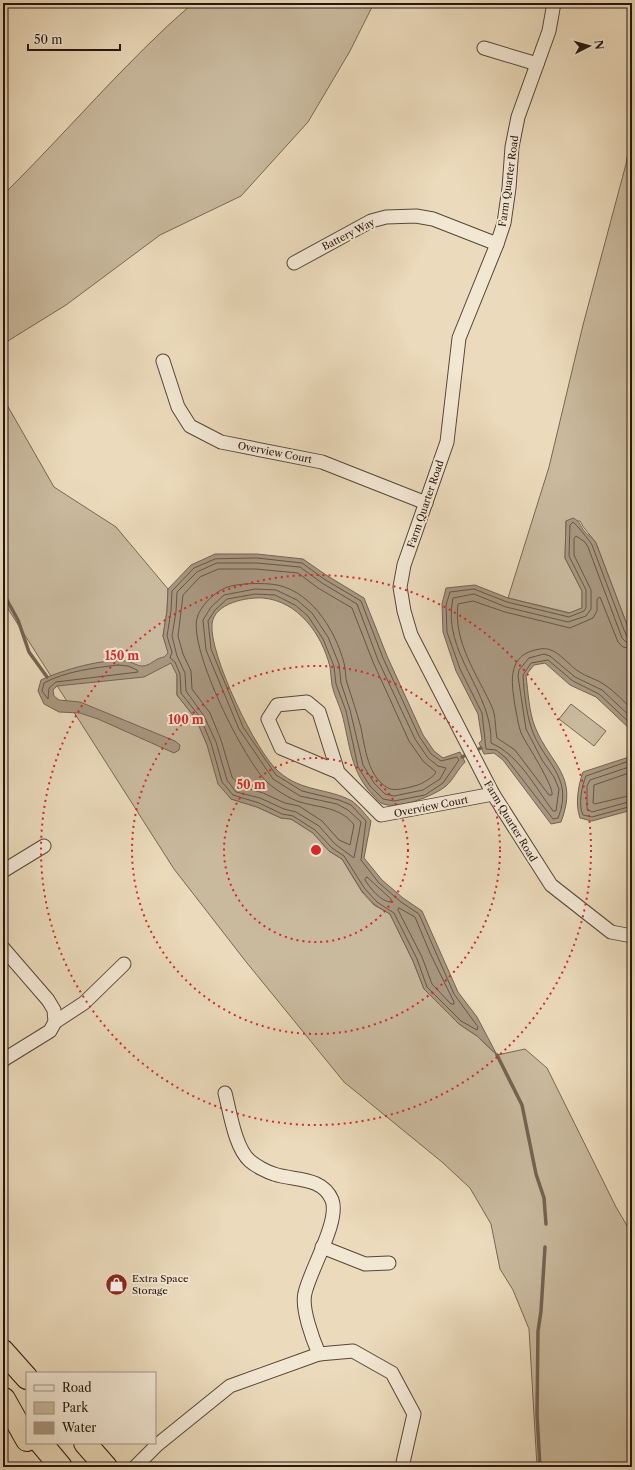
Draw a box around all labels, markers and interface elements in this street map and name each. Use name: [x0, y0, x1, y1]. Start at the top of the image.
scale bar: [28, 26, 120, 52]
north arrow: [569, 26, 609, 66]
text: 50 m: [34, 32, 63, 47]
text: N: [591, 39, 606, 51]
street label: Farm Quarter Road: [496, 135, 521, 228]
street label: Battery Way: [320, 215, 377, 253]
street label: Overview Court: [237, 439, 314, 466]
street label: Farm Quarter Road: [404, 459, 447, 550]
text: 150 m: [105, 648, 139, 663]
text: 100 m: [168, 712, 204, 727]
text: 50 m: [236, 777, 266, 792]
street label: Farm Quarter Road: [481, 778, 540, 864]
street label: Overview Court: [393, 793, 470, 820]
centre of rings: [309, 843, 323, 857]
shop icon: Extra Space Storage: [104, 1271, 130, 1297]
place label: Extra Space Storage: [132, 1272, 189, 1297]
legend: [26, 1372, 156, 1444]
text: Road: [62, 1380, 92, 1395]
text: Park: [62, 1400, 89, 1415]
text: Water: [61, 1420, 96, 1435]

